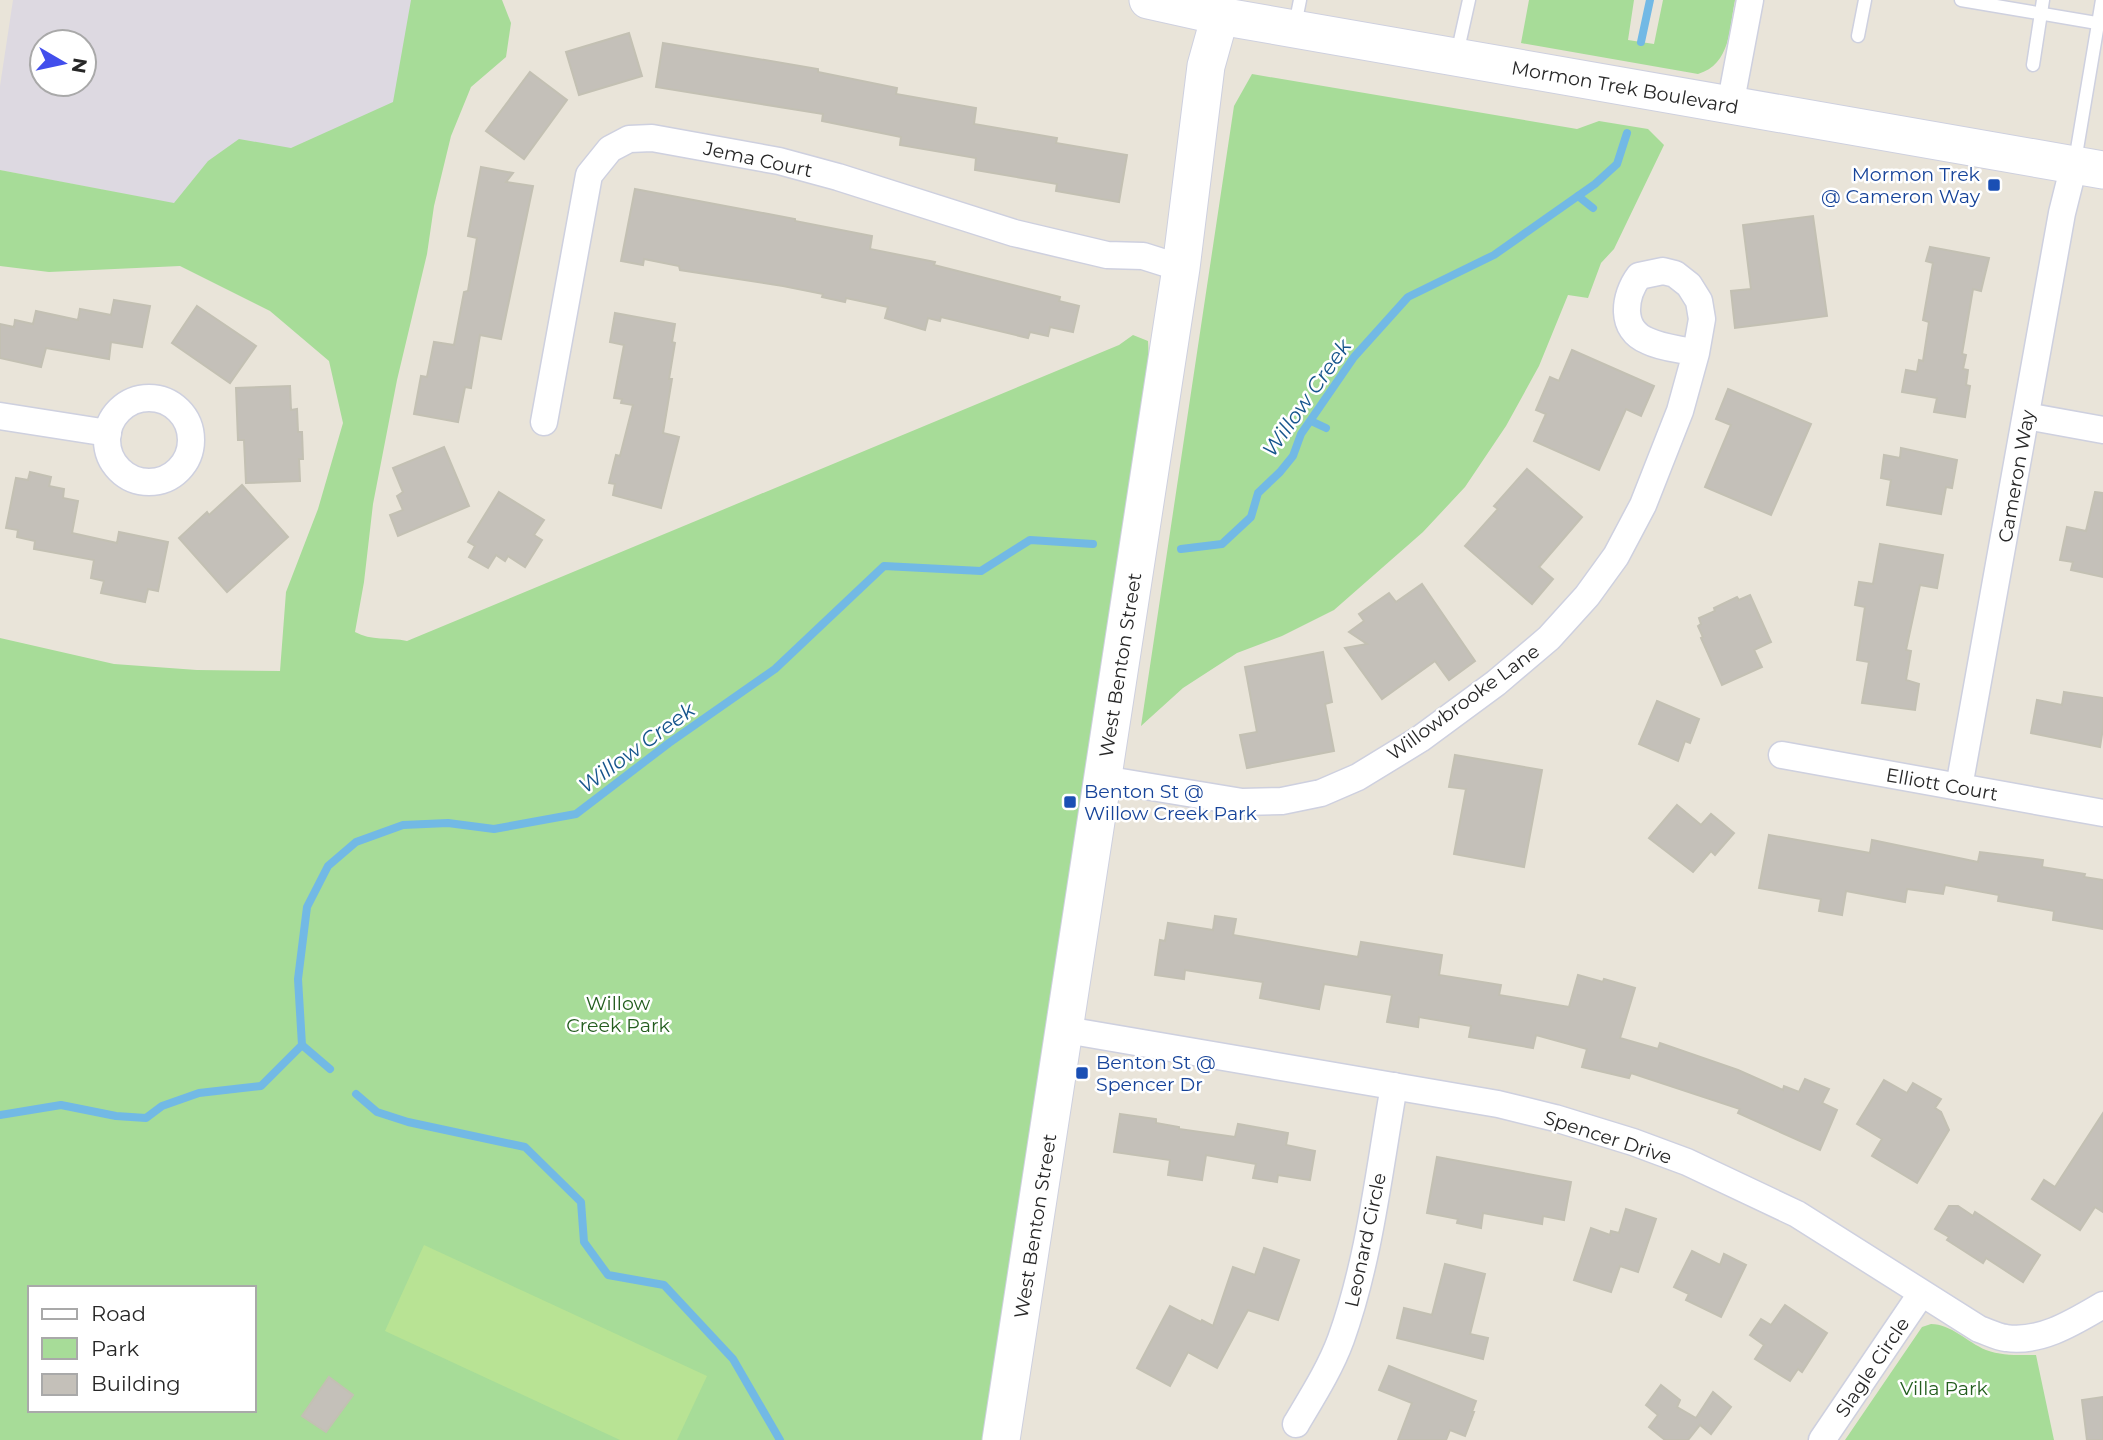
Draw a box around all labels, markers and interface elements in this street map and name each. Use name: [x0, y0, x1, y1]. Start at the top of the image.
north arrow: [28, 28, 98, 98]
text: N: [67, 56, 92, 75]
street label: Mormon Trek Boulevard: [1510, 56, 1740, 119]
street label: Jema Court: [700, 137, 815, 182]
place label: Mormon Trek @ Cameron Way: [1821, 163, 1981, 208]
marker: Mormon Trek @ Cameron Way: [1986, 177, 2002, 193]
water label: Willow Creek: [1257, 333, 1357, 461]
street label: Cameron Way: [1993, 407, 2040, 544]
street label: West Benton Street: [1095, 571, 1146, 759]
street label: Willowbrooke Lane: [1383, 639, 1544, 765]
water label: Willow Creek: [574, 696, 701, 798]
street label: Elliott Court: [1884, 763, 2000, 806]
place label: Benton St @ Willow Creek Park: [1084, 780, 1258, 825]
marker: Benton St @ Willow Creek Park: [1062, 794, 1078, 810]
park label: Willow Creek Park: [566, 992, 670, 1037]
place label: Benton St @ Spencer Dr: [1096, 1051, 1216, 1096]
marker: Benton St @ Spencer Dr: [1074, 1065, 1090, 1081]
street label: Spencer Drive: [1541, 1106, 1675, 1169]
street label: West Benton Street: [1010, 1132, 1061, 1320]
street label: Leonard Circle: [1340, 1171, 1391, 1309]
legend: [28, 1286, 256, 1412]
text: Road: [91, 1301, 146, 1326]
street label: Slagle Circle: [1831, 1313, 1914, 1422]
text: Park: [91, 1336, 139, 1361]
text: Building: [91, 1371, 181, 1396]
park label: Villa Park: [1900, 1377, 1989, 1400]

